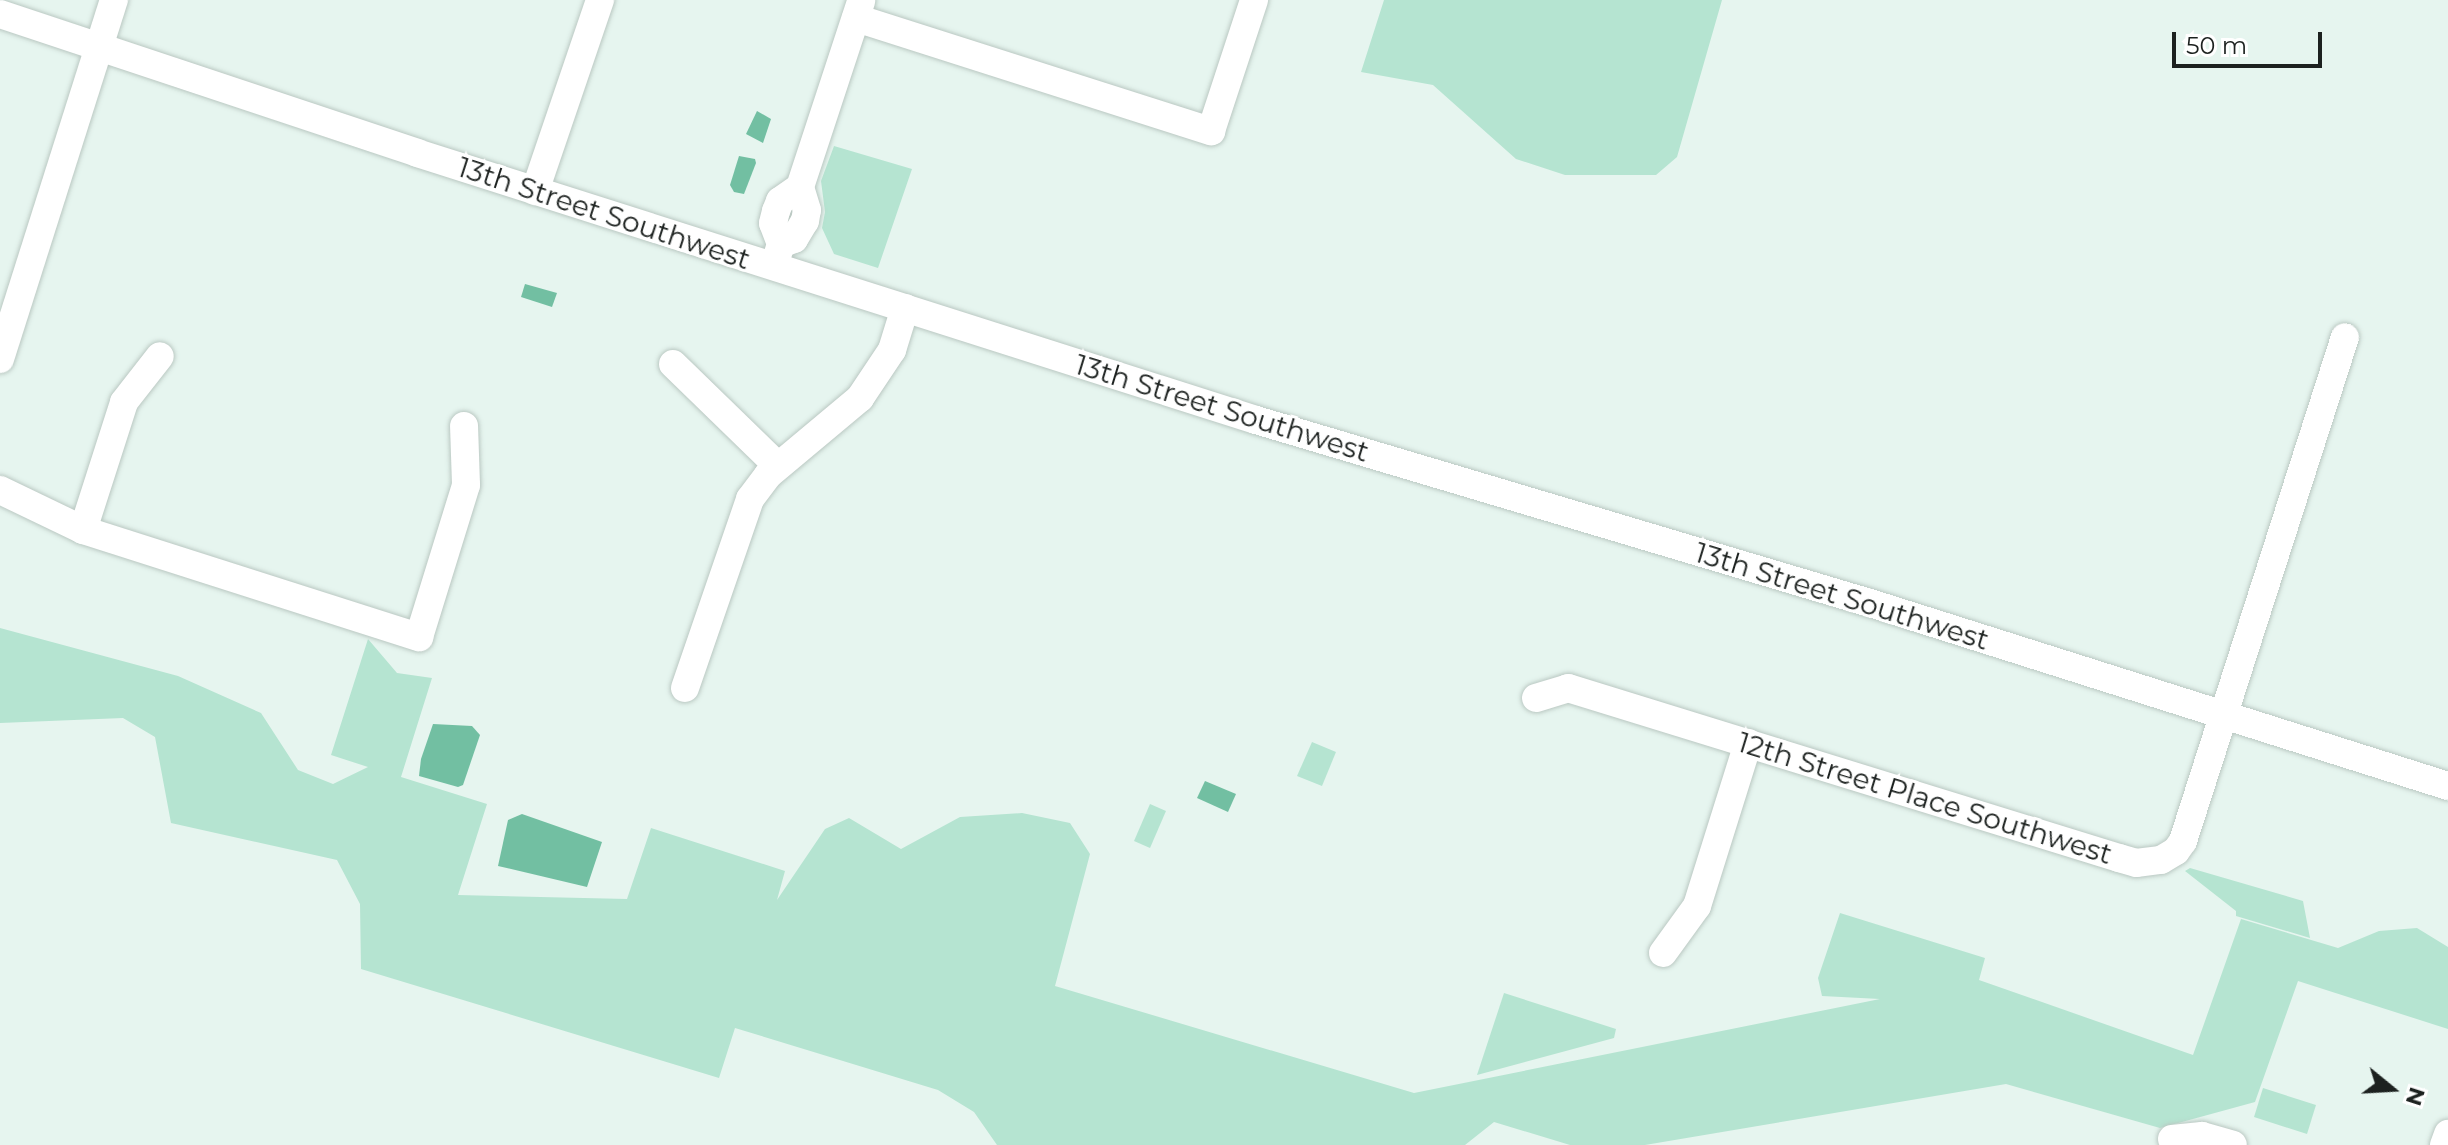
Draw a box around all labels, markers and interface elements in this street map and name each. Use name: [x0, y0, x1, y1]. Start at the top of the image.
scale bar: [2176, 16, 2326, 66]
text: 50 m: [2186, 31, 2247, 60]
street label: 13th Street Southwest: [454, 150, 754, 276]
street label: 13th Street Southwest: [1071, 347, 1373, 469]
street label: 13th Street Southwest: [1691, 535, 1993, 657]
street label: 12th Street Place Southwest: [1734, 725, 2116, 871]
north arrow: [2352, 1049, 2432, 1129]
text: N: [2400, 1084, 2431, 1109]

